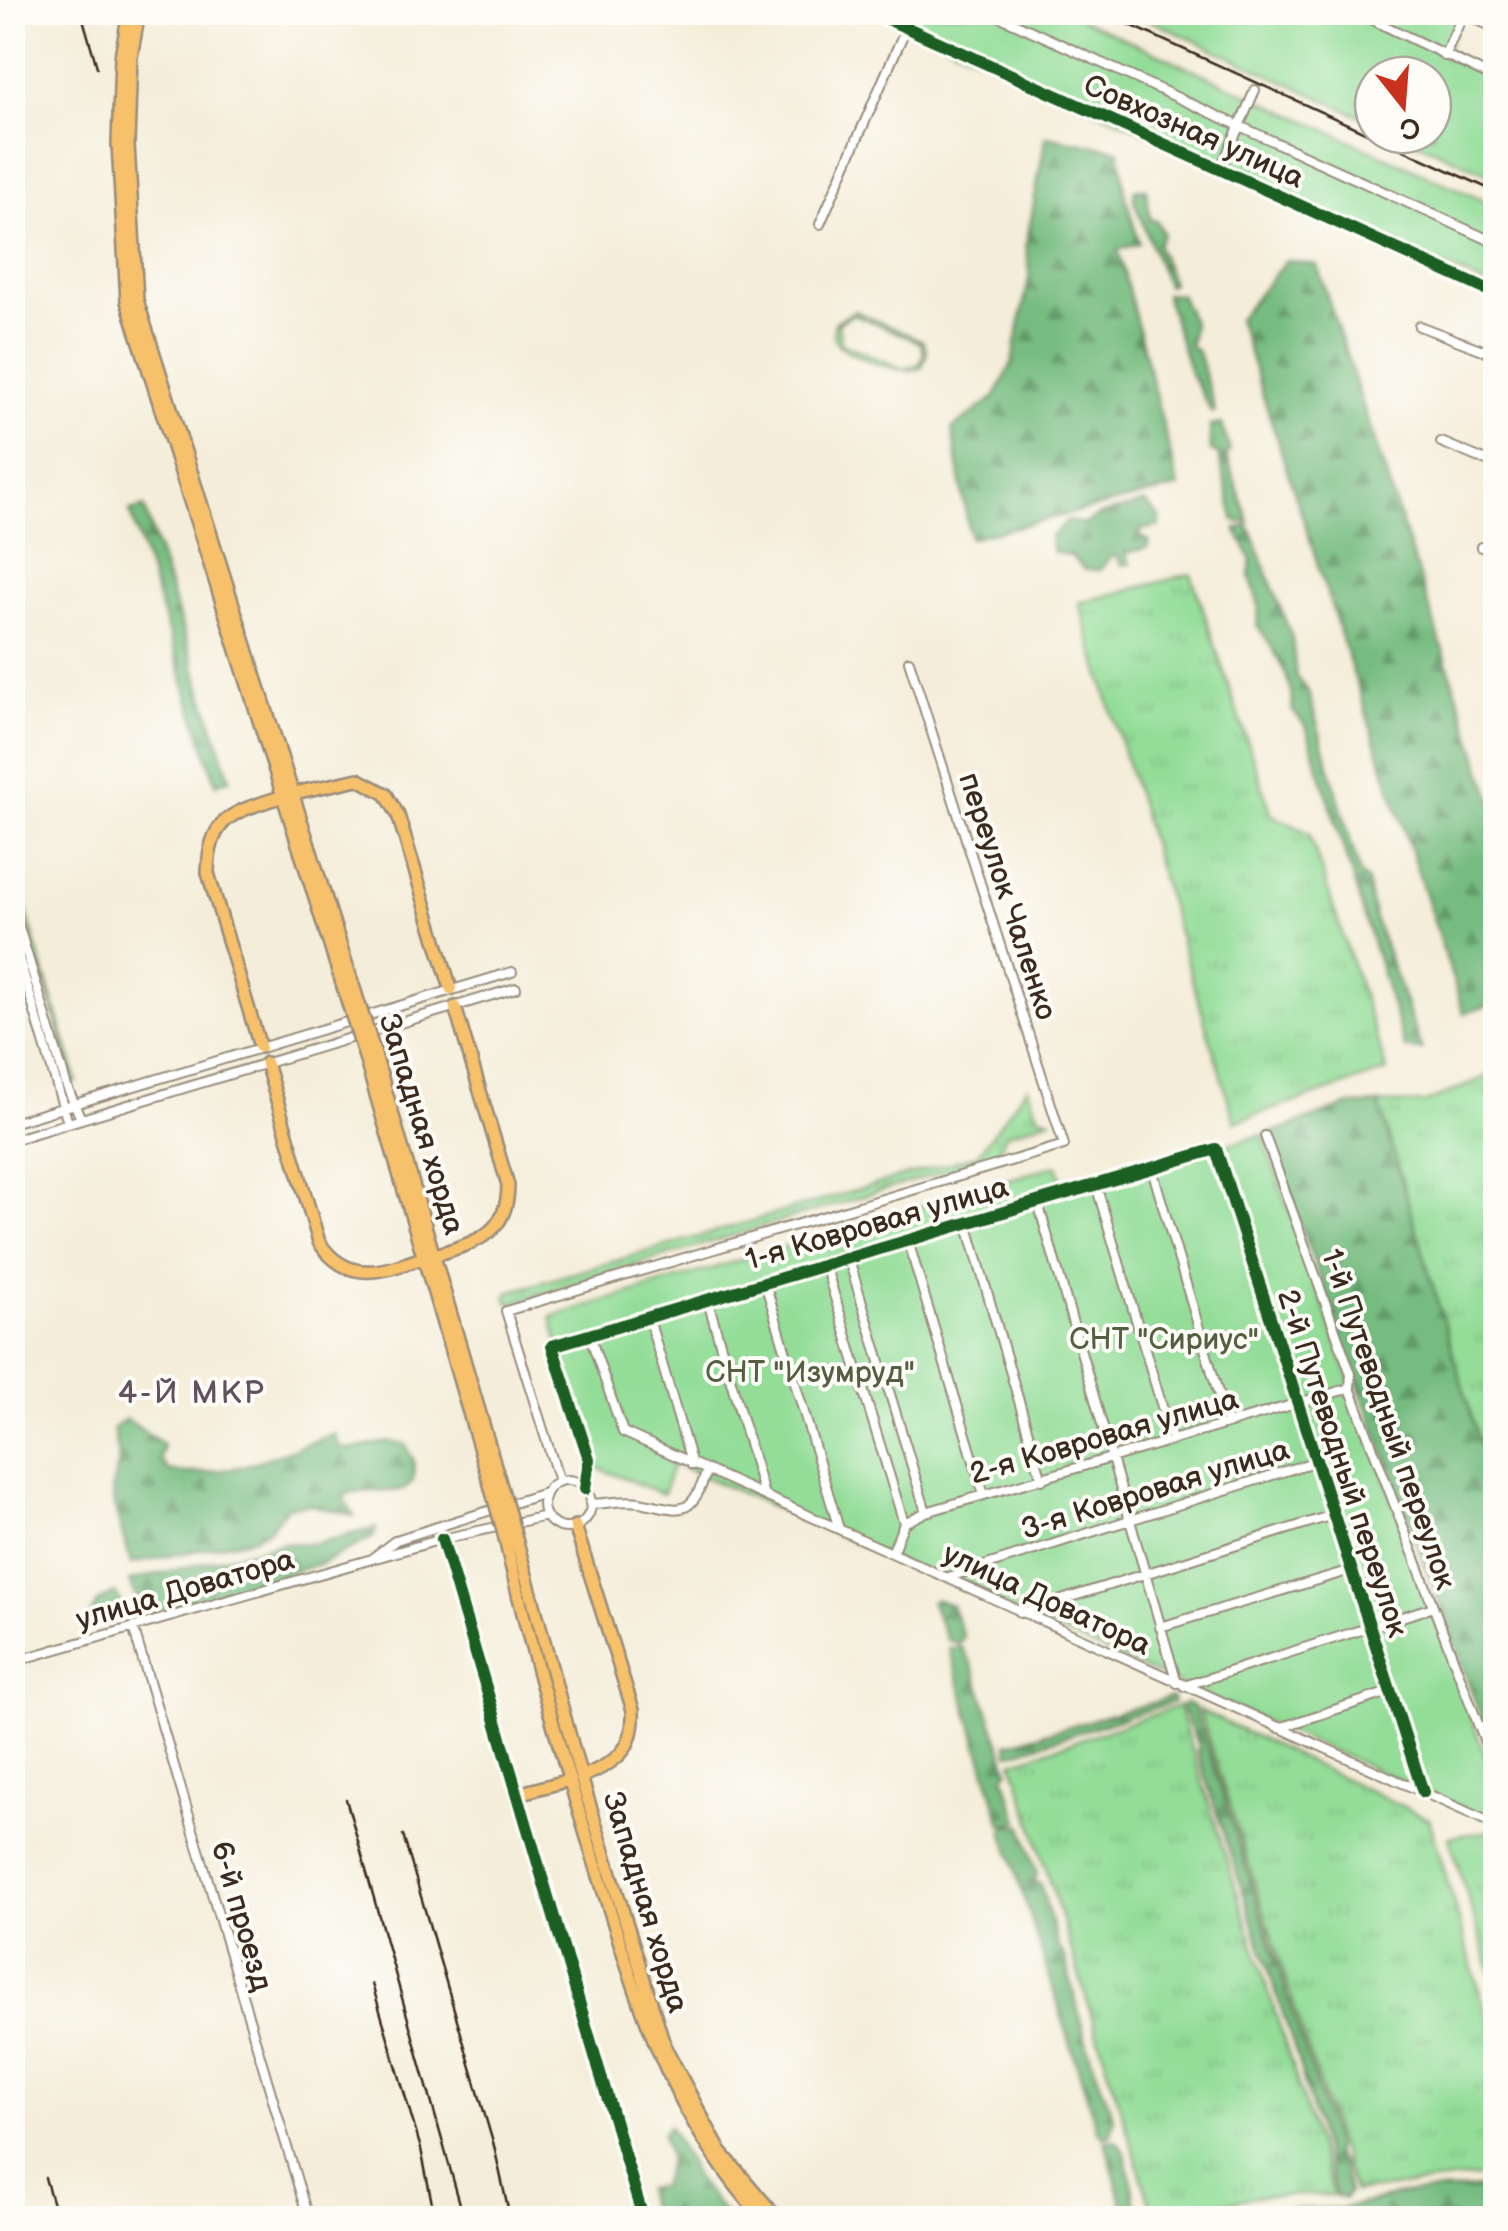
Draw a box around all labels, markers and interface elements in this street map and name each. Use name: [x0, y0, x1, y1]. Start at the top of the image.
north arrow: [1353, 55, 1453, 155]
street label: Совхозная улица: [1078, 67, 1309, 197]
text: С: [1395, 109, 1424, 146]
street label: переулок Чаленко: [950, 768, 1064, 1024]
street label: Западная хорда: [370, 1009, 472, 1239]
street label: 1-я Ковровая улица: [742, 1169, 1013, 1279]
street label: 1-й Путеводный переулок: [1313, 1244, 1463, 1594]
street label: 2-й Путеводный переулок: [1269, 1285, 1415, 1642]
park label: СНТ "Сириус": [1069, 1322, 1259, 1358]
park label: СНТ "Изумруд": [705, 1355, 915, 1391]
district label: 4-Й МКР: [118, 1374, 266, 1413]
street label: 2-я Ковровая улица: [966, 1381, 1243, 1493]
street label: 3-я Ковровая улица: [1017, 1432, 1294, 1548]
street label: улица Доватора: [937, 1536, 1156, 1664]
street label: улица Доватора: [72, 1542, 299, 1638]
street label: Западная хорда: [594, 1787, 696, 2017]
street label: 6-й проезд: [203, 1837, 280, 1995]

